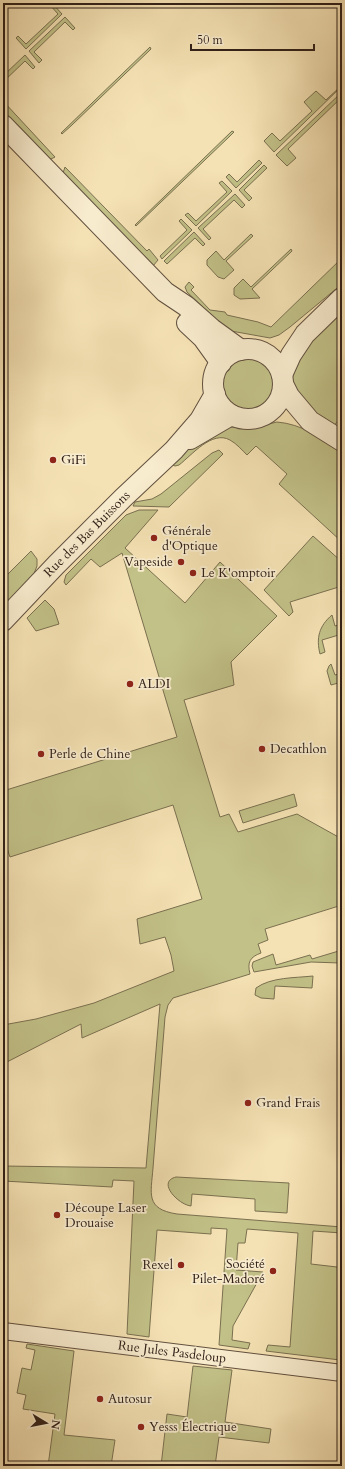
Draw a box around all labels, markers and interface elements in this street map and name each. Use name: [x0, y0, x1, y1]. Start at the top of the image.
scale bar: [191, 26, 314, 52]
text: 50 m: [197, 32, 224, 48]
place label: GiFi: [61, 451, 86, 469]
marker: GiFi: [48, 455, 58, 465]
street label: Rue des Bas Buissons: [40, 487, 134, 581]
place label: Générale d'Optique: [162, 522, 218, 555]
marker: Générale d'Optique: [149, 533, 159, 543]
place label: Vapeside: [124, 553, 173, 571]
marker: Vapeside: [176, 557, 186, 567]
place label: Le K'omptoir: [201, 564, 276, 582]
marker: Le K'omptoir: [188, 568, 198, 578]
place label: ALDI: [138, 675, 170, 693]
marker: ALDI: [125, 679, 135, 689]
place label: Decathlon: [270, 740, 328, 758]
marker: Decathlon: [257, 744, 267, 754]
place label: Perle de Chine: [49, 745, 130, 763]
marker: Perle de Chine: [36, 749, 46, 759]
place label: Grand Frais: [256, 1094, 320, 1112]
marker: Grand Frais: [243, 1098, 253, 1108]
place label: Découpe Laser Drouaise: [65, 1199, 147, 1232]
marker: Découpe Laser Drouaise: [52, 1210, 62, 1220]
place label: Société Pilet-Madoré: [192, 1255, 265, 1288]
place label: Rexel: [142, 1256, 174, 1274]
marker: Rexel: [176, 1260, 186, 1270]
marker: Société Pilet-Madoré: [268, 1266, 278, 1276]
street label: Rue Jules Pasdeloup: [117, 1336, 227, 1368]
place label: Autosur: [108, 1390, 152, 1408]
marker: Autosur: [95, 1394, 105, 1404]
north arrow: [26, 1403, 66, 1443]
place label: Yesss Électrique: [149, 1418, 237, 1436]
text: N: [47, 1419, 64, 1431]
marker: Yesss Électrique: [136, 1422, 146, 1432]

